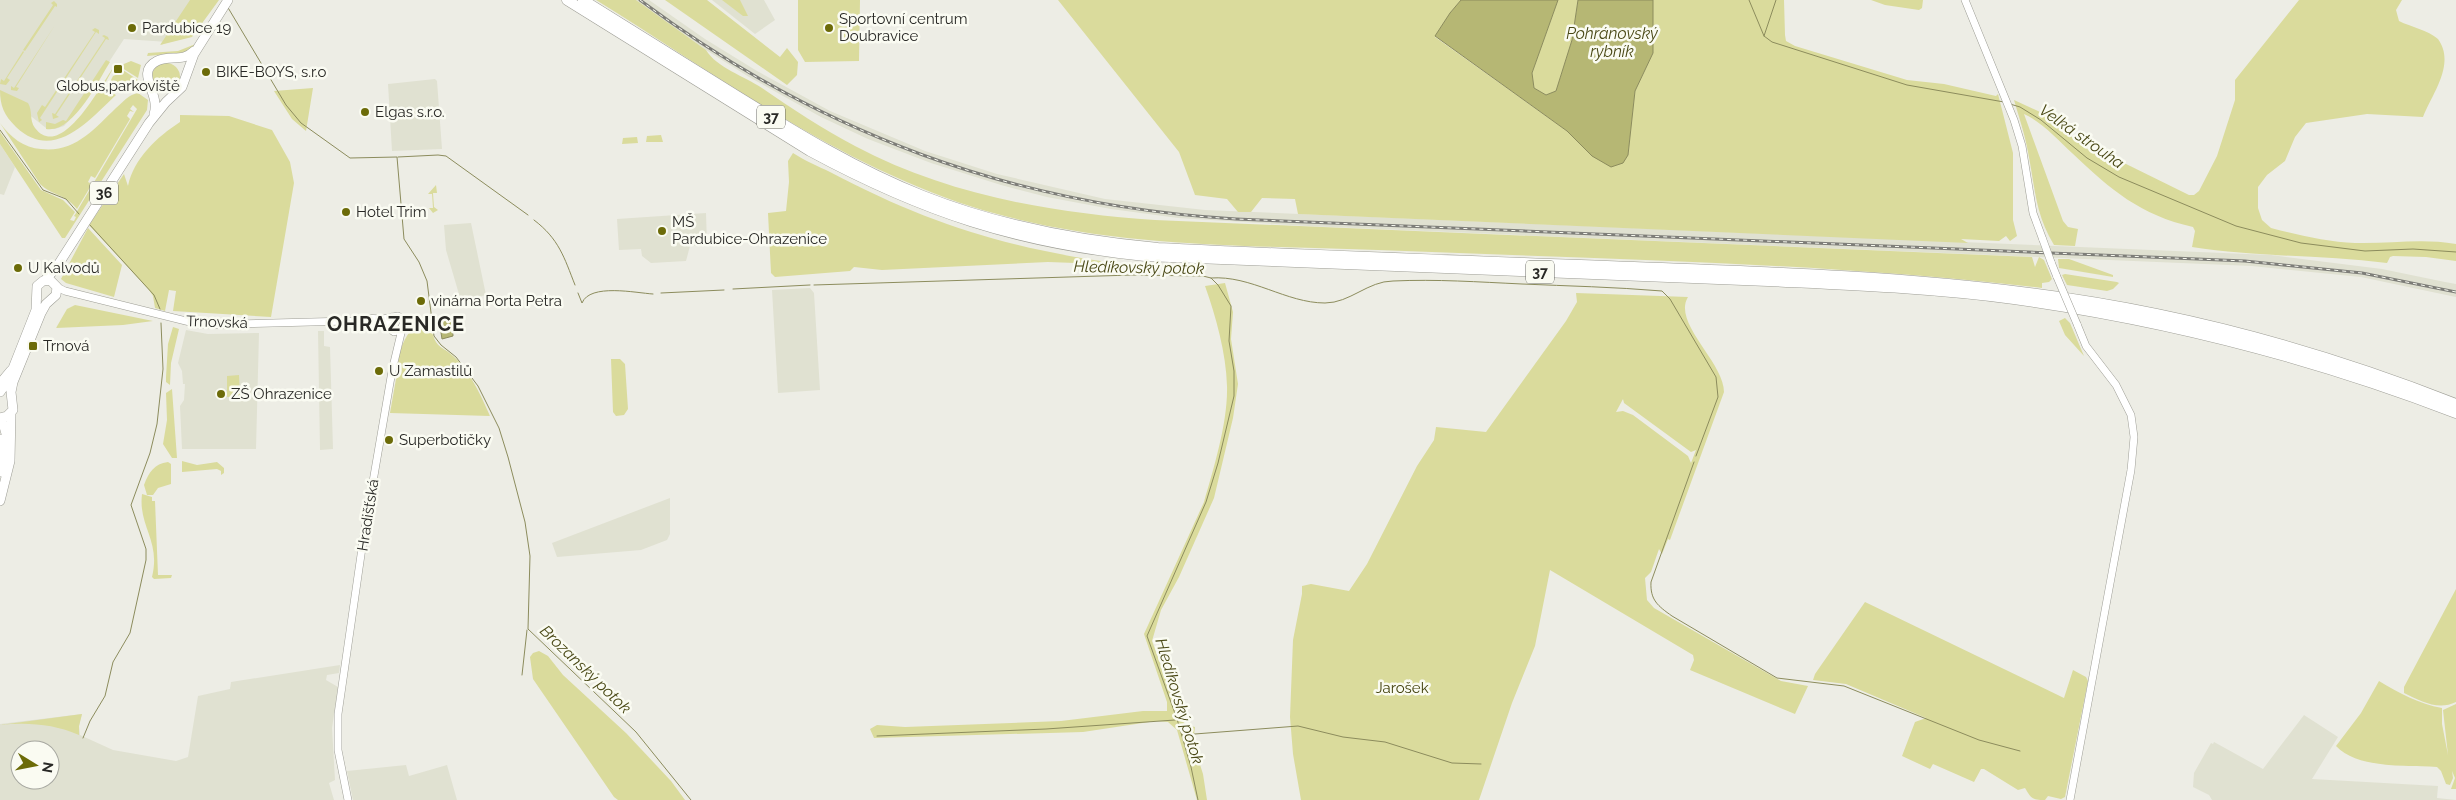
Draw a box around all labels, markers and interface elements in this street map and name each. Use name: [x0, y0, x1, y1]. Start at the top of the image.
place label: Sportovní centrum Doubravice: [839, 10, 968, 45]
place label: Pardubice 19: [142, 19, 231, 37]
marker: Pardubice 19: [126, 22, 138, 34]
marker: Sportovní centrum Doubravice: [823, 22, 835, 34]
water label: Pohránovský rybník: [1566, 24, 1659, 61]
marker: Globus,parkoviště: [112, 63, 124, 75]
place label: BIKE-BOYS, s.r.o: [216, 63, 326, 81]
marker: BIKE-BOYS, s.r.o: [200, 66, 212, 78]
place label: Globus,parkoviště: [56, 77, 180, 95]
water label: Velká strouha: [2036, 100, 2128, 173]
place label: Elgas s.r.o.: [375, 103, 445, 121]
road number: 37: [757, 105, 785, 128]
marker: Elgas s.r.o.: [359, 106, 371, 118]
road number: 36: [90, 182, 118, 204]
place label: Hotel Trim: [356, 203, 427, 221]
marker: Hotel Trim: [340, 206, 352, 218]
place label: MŠ Pardubice-Ohrazenice: [672, 212, 827, 248]
marker: MŠ Pardubice-Ohrazenice: [656, 225, 668, 237]
water label: Hledíkovský potok: [1073, 257, 1205, 278]
place label: U Kalvodů: [28, 259, 100, 277]
road number: 37: [1526, 260, 1554, 284]
marker: U Kalvodů: [12, 262, 24, 274]
place label: vinárna Porta Petra: [431, 292, 562, 310]
marker: vinárna Porta Petra: [415, 295, 427, 307]
street label: Trnovská: [186, 312, 248, 332]
district label: OHRAZENICE: [327, 312, 465, 336]
place label: Trnová: [43, 337, 89, 355]
marker: Trnová: [27, 340, 39, 352]
place label: U Zamastilů: [389, 362, 472, 380]
marker: U Zamastilů: [373, 365, 385, 377]
place label: ZŠ Ohrazenice: [231, 384, 332, 403]
marker: ZŠ Ohrazenice: [215, 388, 227, 400]
place label: Superbotičky: [399, 431, 491, 449]
marker: Superbotičky: [383, 434, 395, 446]
street label: Hradišťská: [353, 478, 383, 552]
water label: Brozanský potok: [536, 621, 635, 718]
water label: Hledíkovský potok: [1151, 636, 1208, 767]
park label: Jarošek: [1375, 679, 1429, 697]
north arrow: [10, 740, 60, 790]
text: N: [39, 761, 57, 774]

